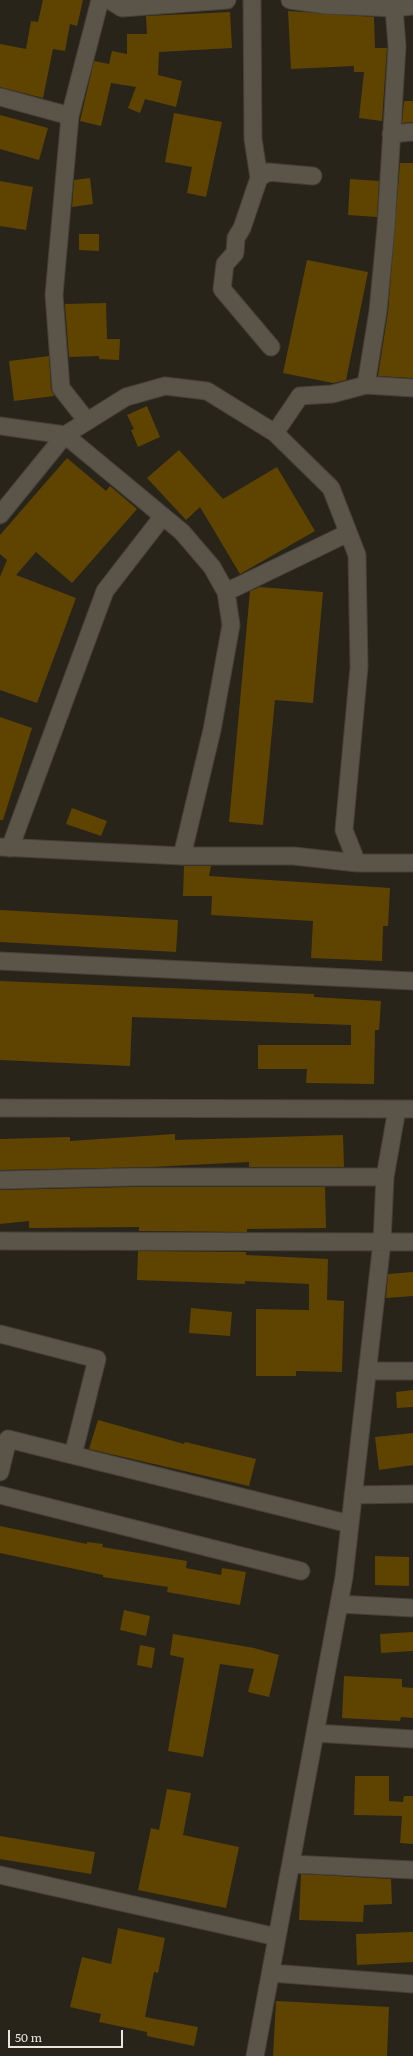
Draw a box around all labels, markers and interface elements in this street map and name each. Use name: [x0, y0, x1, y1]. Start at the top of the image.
scale bar: [10, 2022, 125, 2048]
text: 50 m: [15, 2028, 42, 2046]

